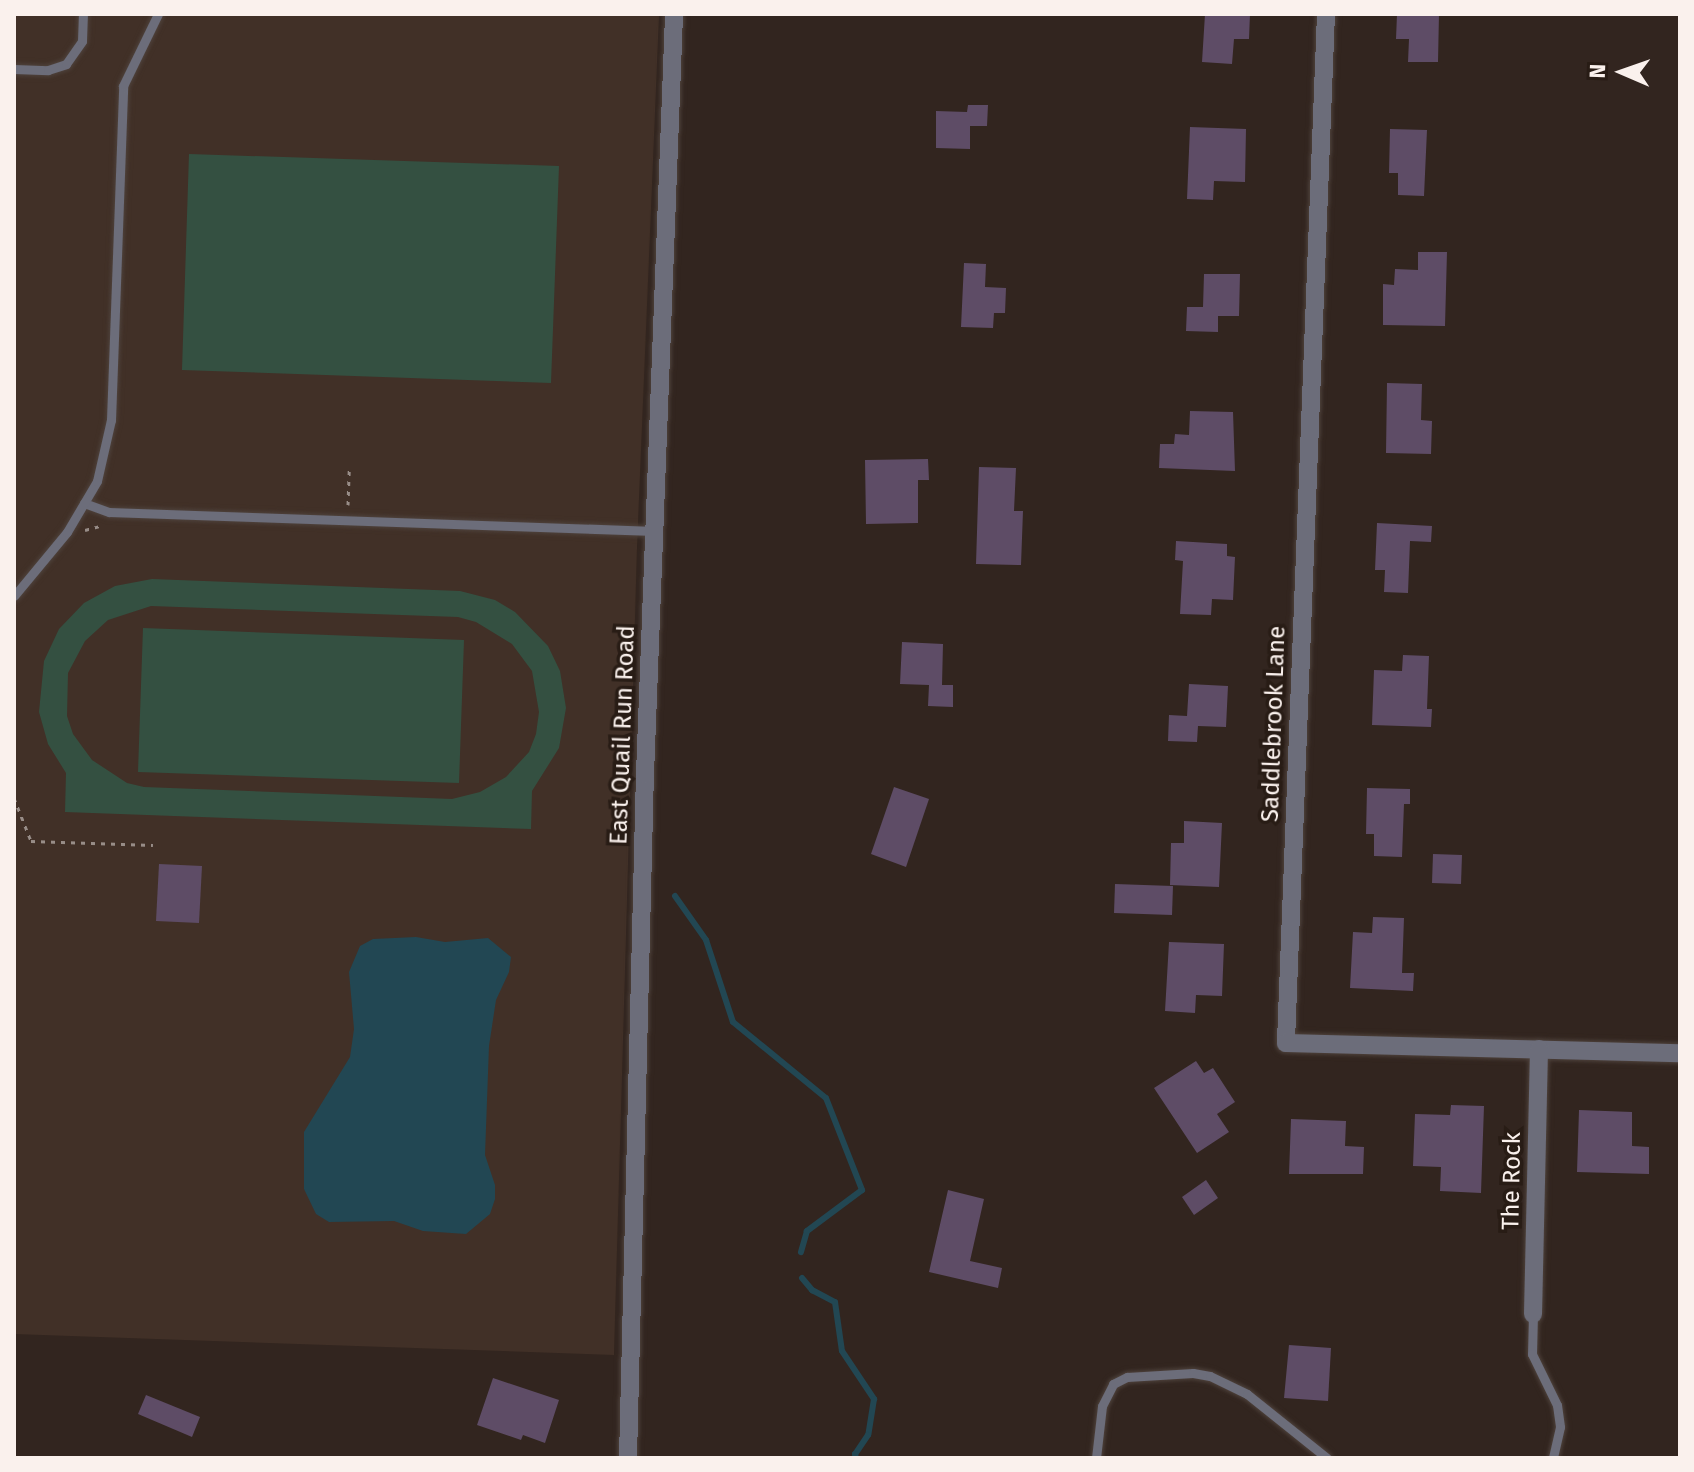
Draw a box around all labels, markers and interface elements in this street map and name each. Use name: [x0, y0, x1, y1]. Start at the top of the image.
north arrow: [1582, 32, 1662, 112]
text: N: [1584, 63, 1611, 79]
street label: East Quail Run Road: [605, 625, 641, 845]
street label: Saddlebrook Lane: [1256, 625, 1292, 823]
street label: The Rock: [1497, 1132, 1527, 1230]

